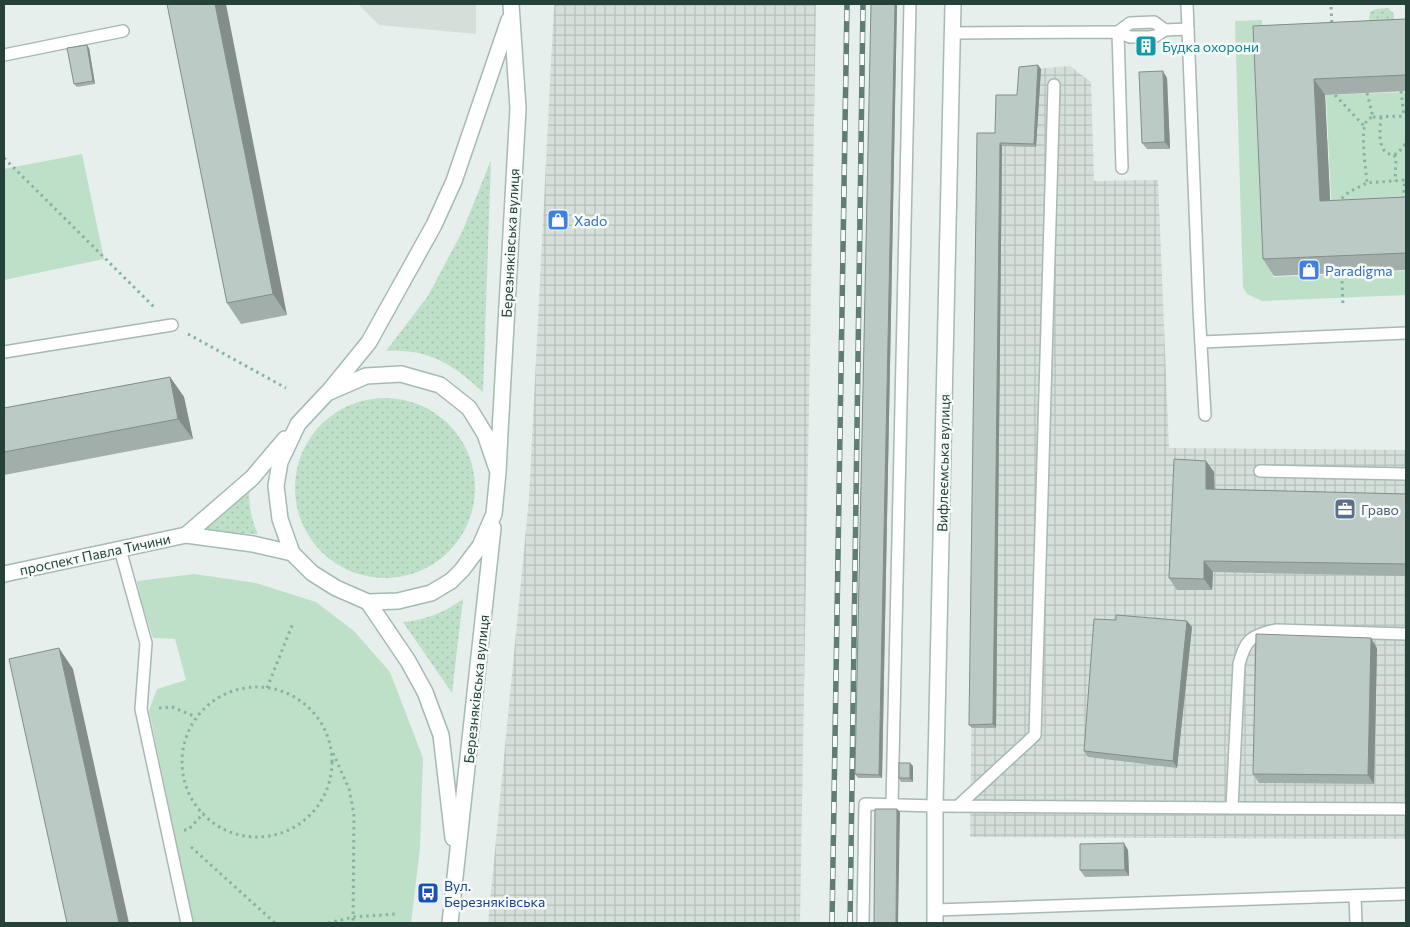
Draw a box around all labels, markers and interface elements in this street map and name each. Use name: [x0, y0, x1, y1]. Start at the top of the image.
building icon: Будка охорони: [1134, 34, 1158, 58]
place label: Будка охорони: [1162, 38, 1259, 55]
street label: Березняківська вулиця: [498, 168, 522, 318]
shop icon: Xado: [546, 208, 570, 232]
place label: Xado: [574, 212, 607, 229]
shop icon: Paradigma: [1297, 258, 1321, 282]
place label: Paradigma: [1325, 262, 1393, 279]
street label: Вифлеємська вулиця: [933, 394, 953, 532]
office icon: Граво: [1333, 497, 1357, 521]
place label: Граво: [1361, 501, 1399, 518]
street label: проспект Павла Тичини: [18, 530, 172, 578]
street label: Березняківська вулиця: [460, 614, 492, 764]
place label: Вул. Березняківська: [444, 877, 545, 910]
bus stop icon: Вул. Березняківська: [416, 881, 440, 905]

